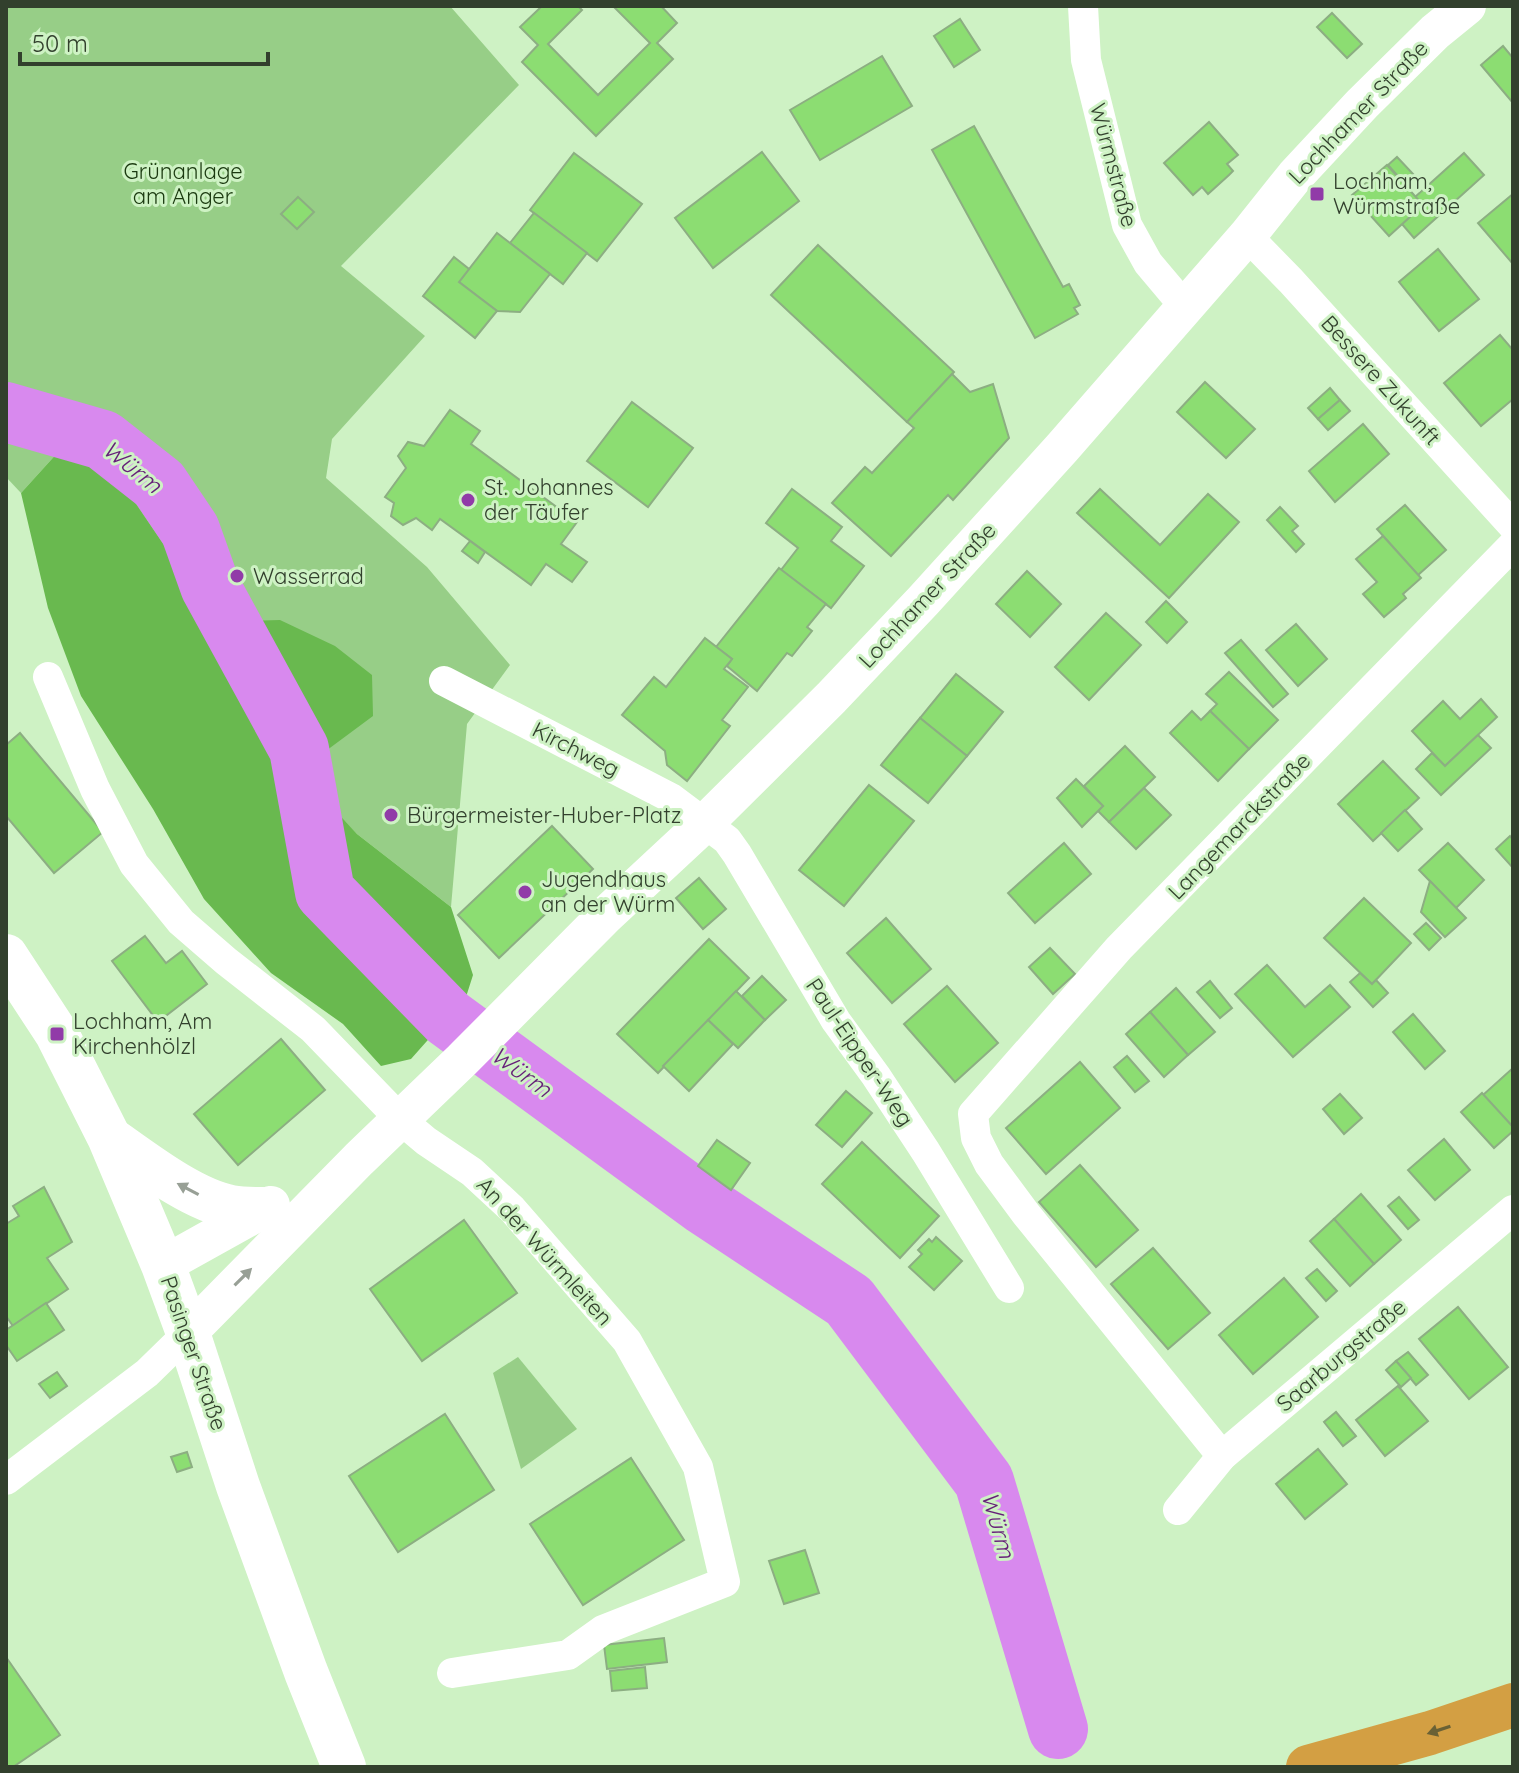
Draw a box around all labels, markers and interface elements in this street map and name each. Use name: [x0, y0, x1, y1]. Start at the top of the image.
scale bar: [20, 16, 268, 66]
text: 50 m: [32, 28, 88, 58]
street label: Lochhamer Straße: [1282, 34, 1434, 190]
street label: Würmstraße: [1084, 100, 1144, 230]
park label: Grünanlage am Anger: [123, 157, 243, 210]
place label: Lochham, Würmstraße: [1333, 167, 1460, 220]
marker: Lochham, Würmstraße: [1308, 185, 1326, 203]
street label: Bessere Zukunft: [1315, 309, 1447, 451]
water label: Würm: [97, 433, 169, 500]
place label: St. Johannes der Täufer: [484, 473, 614, 526]
marker: St. Johannes der Täufer: [459, 491, 477, 509]
street label: Lochhamer Straße: [852, 516, 1002, 674]
place label: Wasserrad: [253, 562, 364, 590]
marker: Wasserrad: [228, 567, 246, 585]
street label: Kirchweg: [528, 715, 624, 783]
street label: Langemarckstraße: [1162, 747, 1316, 905]
place label: Bürgermeister-Huber-Platz: [407, 801, 681, 829]
marker: Bürgermeister-Huber-Platz: [382, 806, 400, 824]
place label: Jugendhaus an der Würm: [541, 865, 675, 918]
marker: Jugendhaus an der Würm: [516, 883, 534, 901]
street label: Paul-Eipper-Weg: [800, 973, 920, 1131]
place label: Lochham, Am Kirchenhölzl: [73, 1007, 212, 1060]
marker: Lochham, Am Kirchenhölzl: [48, 1025, 66, 1043]
water label: Würm: [485, 1039, 559, 1104]
street label: An der Würmleiten: [471, 1171, 619, 1331]
one-way arrow: [177, 1183, 200, 1196]
one-way arrow: [233, 1268, 252, 1287]
street label: Pasinger Straße: [154, 1272, 234, 1434]
street label: Saarburgstraße: [1271, 1293, 1411, 1417]
water label: Würm: [975, 1488, 1023, 1562]
one-way arrow: [1427, 1724, 1451, 1736]

